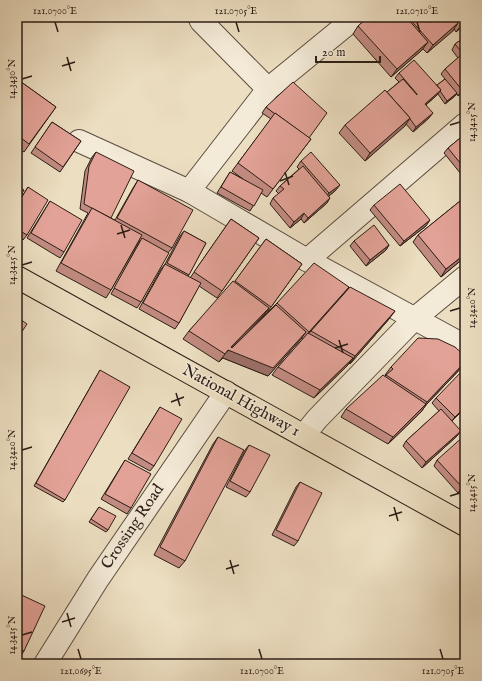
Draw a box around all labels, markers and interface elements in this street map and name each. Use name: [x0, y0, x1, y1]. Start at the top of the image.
text: 121.0700°E: [33, 5, 77, 18]
text: 121.0705°E: [215, 5, 257, 18]
text: 121.0710°E: [396, 5, 438, 18]
scale bar: [316, 38, 380, 64]
text: 20 m: [322, 45, 345, 60]
text: 14.3430°N: [6, 59, 19, 99]
text: 14.3425°N: [466, 102, 479, 142]
text: 14.3425°N: [6, 245, 19, 285]
text: 14.3420°N: [466, 287, 479, 329]
street label: National Highway 1: [179, 360, 303, 442]
text: 14.3420°N: [6, 429, 19, 471]
text: 14.3415°N: [466, 473, 479, 512]
street label: Crossing Road: [97, 480, 169, 573]
text: 14.3415°N: [6, 615, 19, 654]
text: 121.0695°E: [60, 665, 102, 678]
text: 121.0700°E: [240, 665, 284, 678]
text: 121.0705°E: [422, 665, 464, 678]

